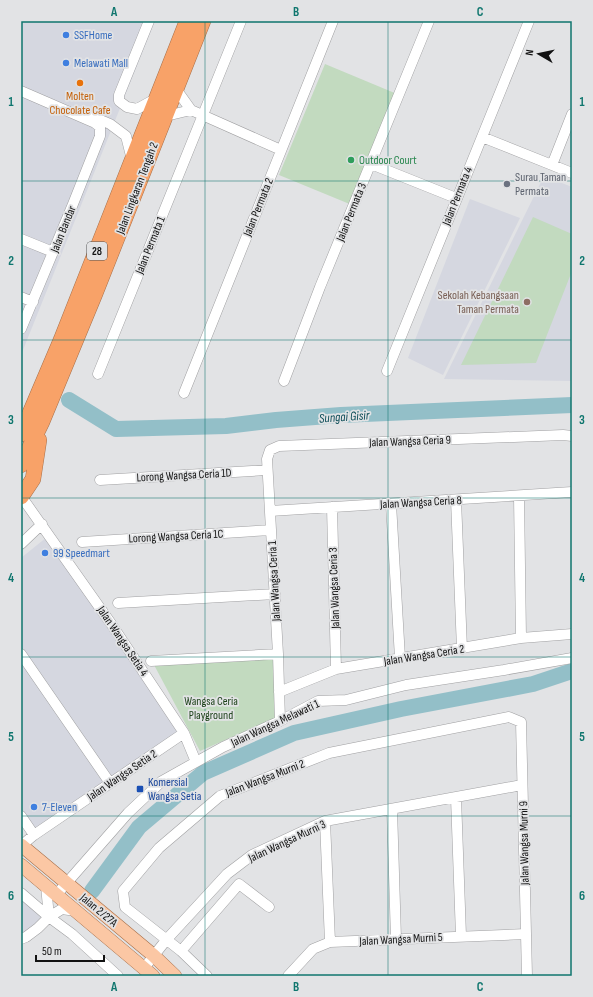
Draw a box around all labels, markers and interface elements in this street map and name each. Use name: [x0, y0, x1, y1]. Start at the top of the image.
text: A: [110, 4, 118, 20]
text: B: [293, 4, 299, 20]
text: C: [477, 4, 484, 20]
place label: SSFHome: [74, 28, 113, 43]
marker: SSFHome: [61, 30, 71, 40]
north arrow: [519, 34, 559, 74]
text: N: [523, 48, 537, 56]
place label: Melawati Mall: [74, 56, 128, 71]
marker: Melawati Mall: [61, 58, 71, 68]
marker: Molten Chocolate Cafe: [75, 78, 85, 88]
place label: Molten Chocolate Cafe: [49, 89, 111, 118]
text: 1: [8, 94, 14, 110]
text: 1: [579, 94, 585, 110]
street label: Jalan Lingkaran Tengah 2: [113, 140, 162, 237]
place label: Outdoor Court: [359, 153, 417, 168]
marker: Outdoor Court: [346, 155, 356, 165]
street label: Jalan Permata 4: [439, 165, 476, 229]
place label: Surau Taman Permata: [515, 170, 566, 199]
street label: Jalan Permata 2: [240, 176, 277, 240]
marker: Surau Taman Permata: [502, 179, 512, 189]
street label: Jalan Permata 3: [333, 181, 370, 245]
street label: Jalan Bandar: [47, 203, 80, 256]
street label: Jalan Permata 1: [132, 213, 169, 277]
road number: 28: [87, 242, 107, 260]
text: 2: [8, 253, 14, 269]
text: 2: [579, 253, 585, 269]
place label: Sekolah Kebangsaan Taman Permata: [438, 288, 519, 317]
marker: Sekolah Kebangsaan Taman Permata: [522, 297, 532, 307]
water label: Sungai Gisir: [318, 407, 371, 427]
text: 3: [8, 412, 14, 428]
text: 3: [579, 412, 585, 428]
street label: Jalan Wangsa Ceria 9: [368, 433, 451, 450]
street label: Lorong Wangsa Ceria 1D: [136, 466, 232, 485]
street label: Jalan Wangsa Ceria 8: [379, 493, 462, 512]
street label: Lorong Wangsa Ceria 1C: [128, 527, 224, 546]
street label: Jalan Wangsa Ceria 1: [265, 539, 284, 623]
place label: 99 Speedmart: [53, 546, 110, 561]
street label: Jalan Wangsa Ceria 3: [326, 547, 343, 630]
marker: 99 Speedmart: [40, 548, 50, 558]
text: 4: [8, 570, 14, 586]
text: 4: [579, 570, 585, 586]
street label: Jalan Wangsa Setia 4: [93, 603, 151, 679]
street label: Jalan Wangsa Ceria 2: [382, 642, 466, 669]
park label: Wangsa Ceria Playground: [184, 694, 238, 723]
street label: Jalan Wangsa Melawati 1: [228, 696, 322, 751]
text: 5: [8, 729, 14, 745]
text: 5: [579, 729, 585, 745]
street label: Jalan Wangsa Setia 2: [84, 746, 160, 805]
street label: Jalan Wangsa Murni 2: [223, 756, 307, 801]
place label: Komersial Wangsa Setia: [148, 775, 202, 804]
marker: Komersial Wangsa Setia: [135, 784, 145, 794]
place label: 7-Eleven: [42, 800, 77, 815]
street label: Jalan Wangsa Murni 9: [516, 801, 533, 886]
marker: 7-Eleven: [29, 802, 39, 812]
street label: Jalan Wangsa Murni 3: [245, 817, 328, 866]
text: 6: [8, 888, 14, 904]
text: 6: [579, 888, 585, 904]
street label: Jalan 2/27A: [76, 890, 121, 931]
street label: Jalan Wangsa Murni 5: [358, 930, 443, 949]
scale bar: [36, 937, 104, 963]
text: 50 m: [42, 944, 62, 959]
text: A: [110, 979, 118, 995]
text: B: [293, 979, 299, 995]
text: C: [477, 979, 484, 995]

